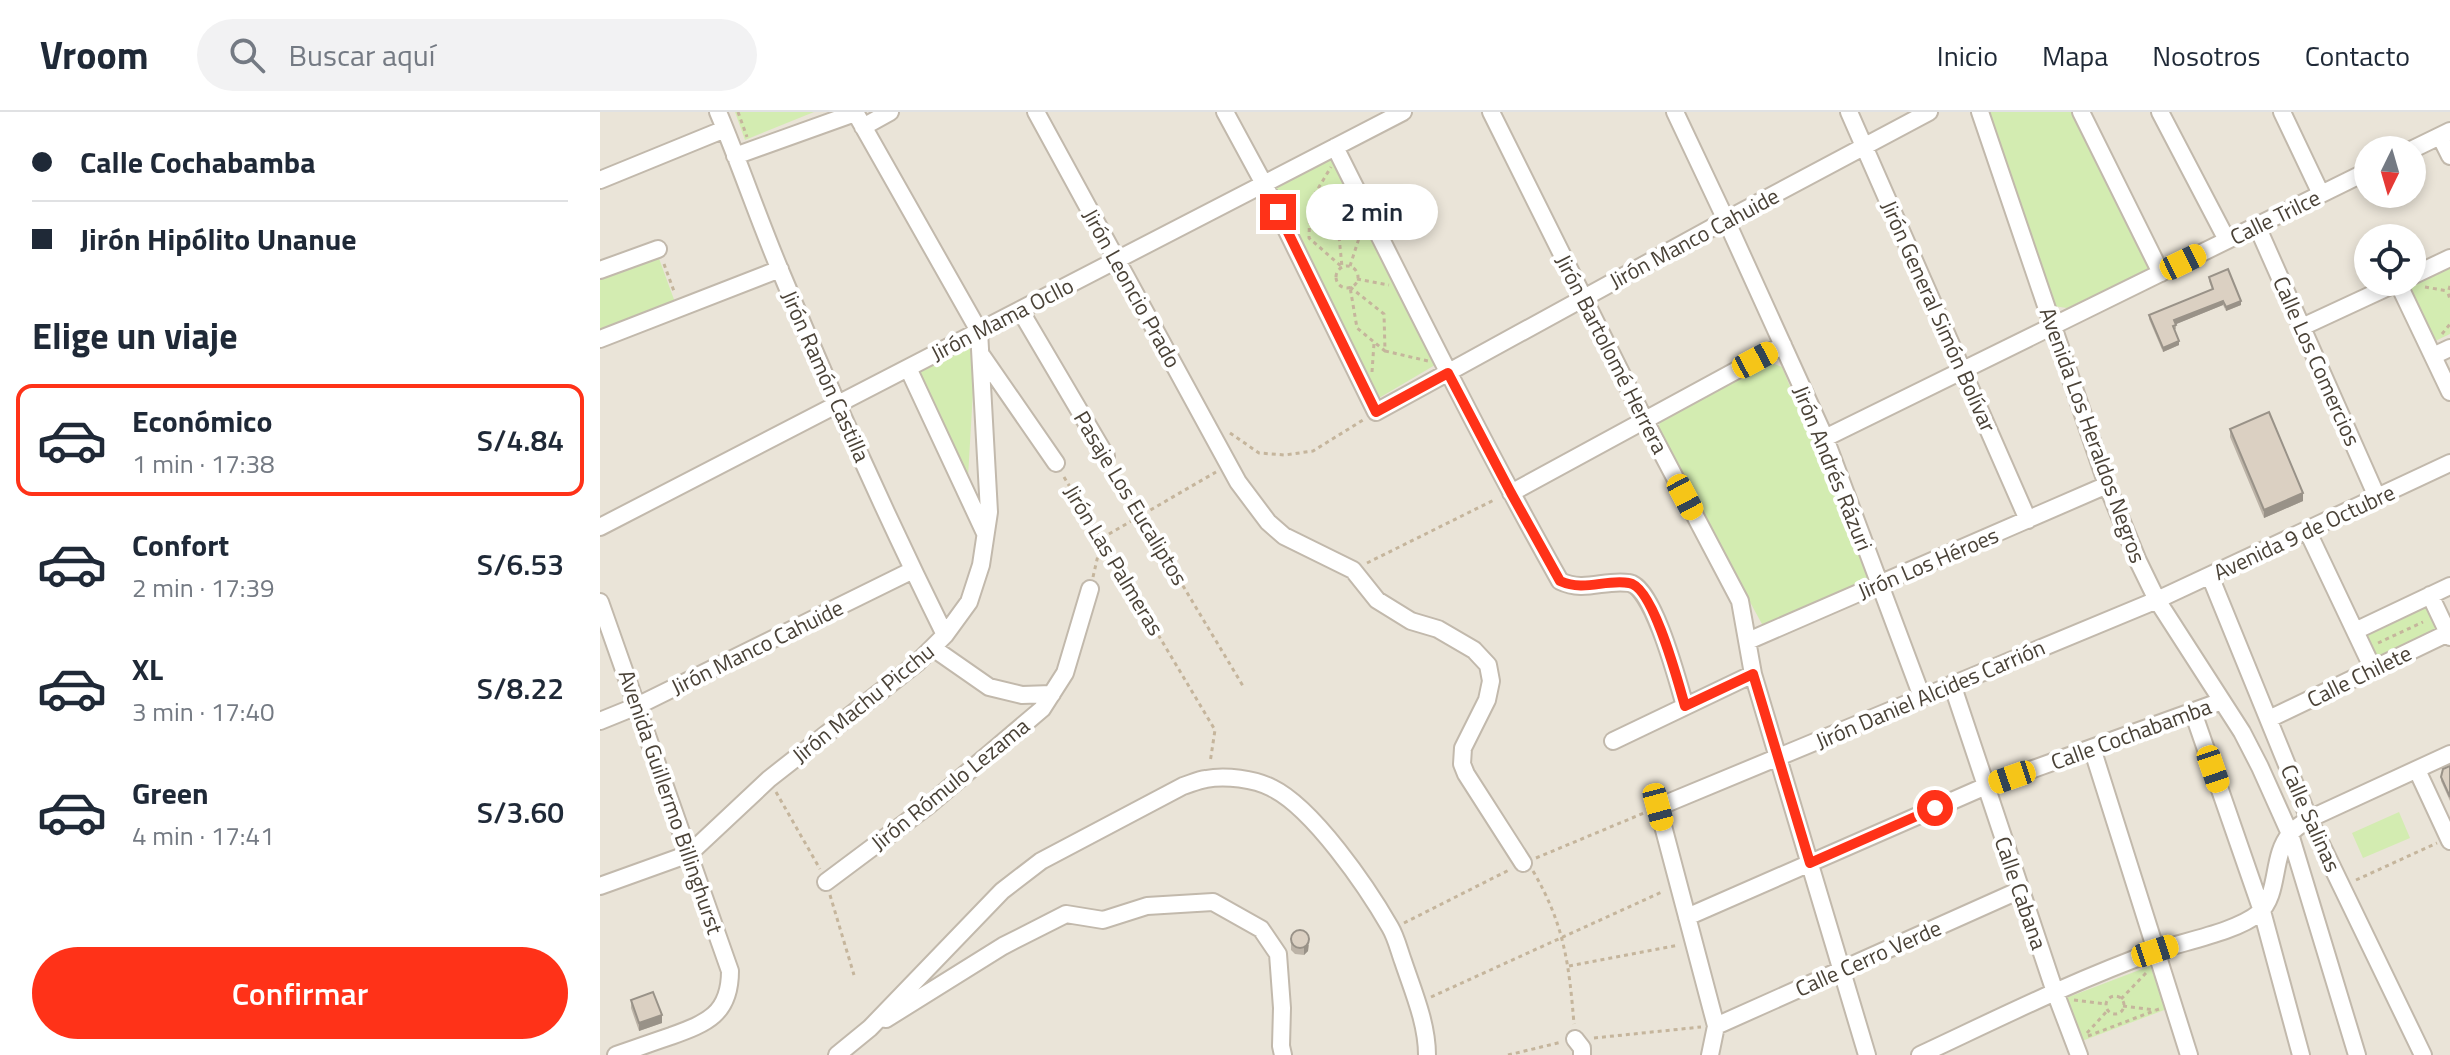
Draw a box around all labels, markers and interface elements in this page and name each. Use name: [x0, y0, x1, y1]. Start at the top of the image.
search box: [197, 19, 757, 91]
text: Vroom: [40, 26, 149, 84]
text: Buscar aquí: [289, 32, 435, 78]
icon: search: [225, 33, 269, 77]
text: Inicio: [1937, 34, 1998, 77]
text: Mapa: [2042, 34, 2108, 77]
text: Nosotros: [2152, 34, 2261, 77]
text: Contacto: [2305, 34, 2410, 77]
north arrow: [2354, 136, 2426, 208]
map controls: [2354, 136, 2426, 296]
text: Calle Cochabamba: [80, 139, 316, 185]
street label: Jirón Manco Cahuide: [1603, 179, 1785, 297]
street label: Calle Trilce: [2224, 180, 2326, 254]
callout: 2 min: [1306, 184, 1438, 240]
text: 2 min: [1341, 192, 1403, 231]
route end: [1260, 194, 1296, 230]
street label: Jirón General Simón Bolívar: [1873, 195, 2006, 438]
street label: Jirón Leoncio Prado: [1074, 202, 1190, 374]
text: Jirón Hipólito Unanue: [80, 216, 357, 262]
button: locate: [2354, 224, 2426, 296]
car: [2156, 241, 2210, 283]
street label: Jirón Bartolomé Herrera: [1547, 248, 1677, 460]
street label: Jirón Mama Ocllo: [925, 268, 1079, 370]
street label: Calle Los Comercios: [2264, 271, 2370, 451]
street label: Jirón Ramón Castilla: [773, 285, 879, 467]
street label: Avenida Los Heraldos Negros: [2031, 302, 2155, 568]
text: Elige un viaje: [32, 308, 238, 363]
car: [1728, 338, 1782, 382]
street label: Jirón Andrés Rázuri: [1784, 380, 1882, 556]
text: Económico: [132, 398, 272, 444]
icon: car: [36, 404, 108, 476]
street label: Pasaje Los Eucaliptos: [1065, 404, 1197, 592]
text: S/4.84: [477, 417, 564, 463]
text: 1 min · 17:38: [132, 444, 275, 483]
car: [1663, 470, 1707, 524]
street label: Avenida 9 de Octubre: [2208, 475, 2400, 589]
street label: Jirón Las Palmeras: [1055, 478, 1173, 642]
street label: Jirón Los Héroes: [1852, 518, 2004, 608]
text: Confort: [132, 522, 229, 568]
icon: car: [36, 528, 108, 600]
text: S/6.53: [477, 541, 564, 587]
text: 2 min · 17:39: [132, 568, 275, 607]
street label: Jirón Manco Cahuide: [665, 590, 849, 704]
street label: Jirón Daniel Alcides Carrión: [1810, 630, 2050, 758]
street label: Jirón Machu Picchu: [784, 635, 942, 771]
street label: Calle Chilete: [2301, 636, 2417, 716]
text: XL: [132, 646, 163, 692]
icon: car: [36, 652, 108, 724]
text: S/8.22: [477, 665, 564, 711]
street label: Avenida Guillermo Billinghurst: [610, 665, 732, 939]
street label: Calle Cochabamba: [2046, 689, 2216, 779]
text: 3 min · 17:40: [132, 692, 275, 731]
street label: Jirón Rómulo Lezama: [863, 709, 1037, 859]
car: [2194, 742, 2232, 796]
car: [1985, 758, 2039, 796]
street label: Calle Salinas: [2272, 759, 2350, 877]
text: Green: [132, 770, 209, 816]
icon: car: [36, 776, 108, 848]
car: [1640, 781, 1676, 833]
text: S/3.60: [477, 789, 564, 835]
route start: [1917, 790, 1953, 826]
text: 4 min · 17:41: [132, 816, 275, 855]
street label: Calle Cabana: [1986, 832, 2056, 954]
street label: Calle Cerro Verde: [1790, 911, 1946, 1005]
car: [2128, 932, 2182, 970]
button: Confirmar: [32, 947, 568, 1039]

